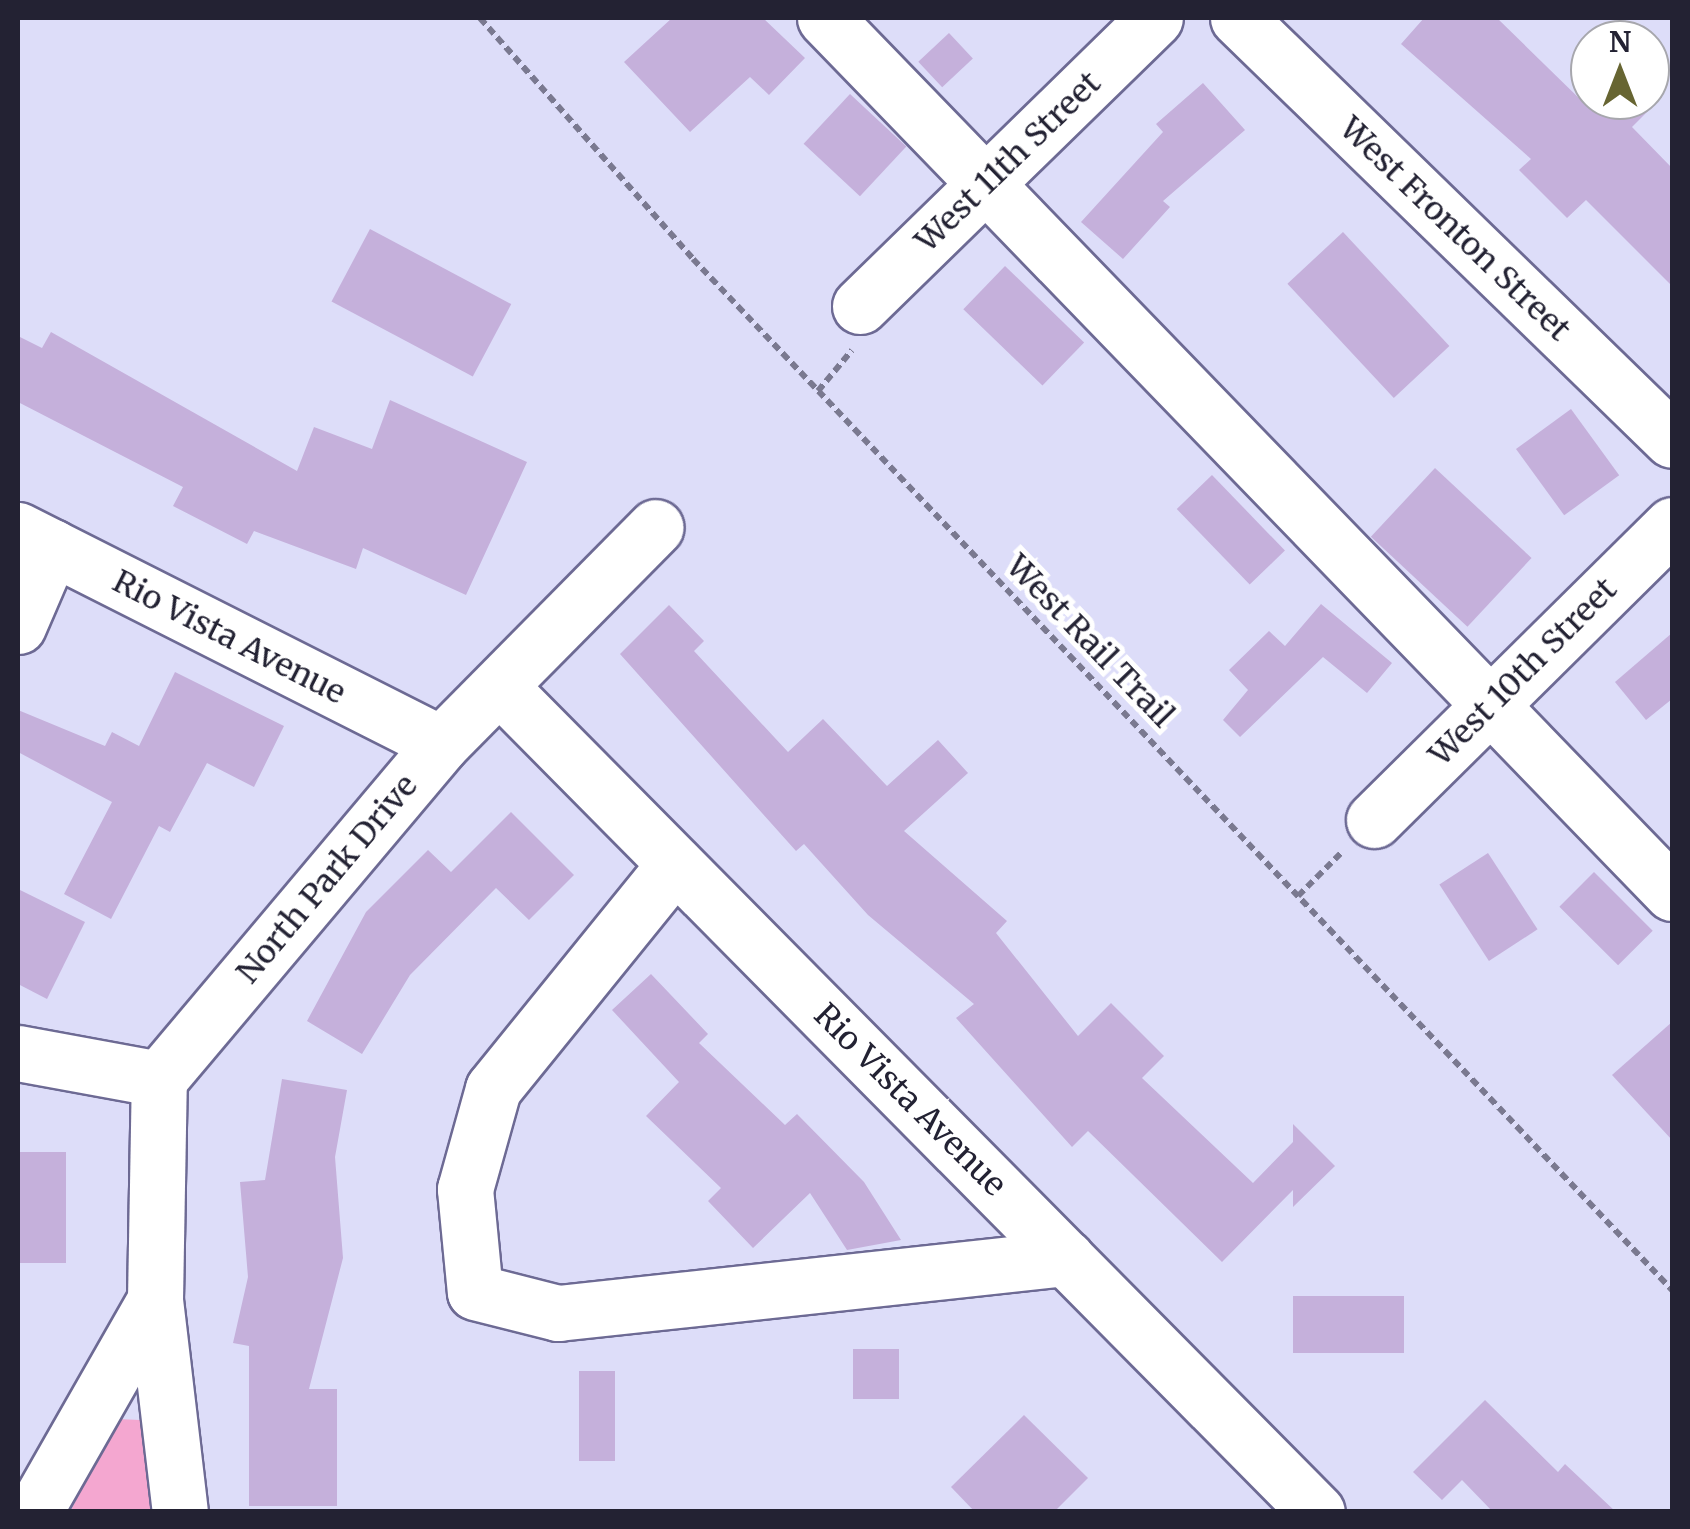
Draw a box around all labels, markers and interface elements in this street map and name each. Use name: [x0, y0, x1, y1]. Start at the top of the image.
north arrow: [1570, 20, 1670, 120]
text: N: [1609, 24, 1631, 60]
street label: West 11th Street: [907, 64, 1109, 260]
street label: West Fronton Street: [1332, 109, 1578, 349]
street label: West Rail Trail: [998, 547, 1182, 735]
street label: Rio Vista Avenue: [106, 562, 352, 712]
street label: West 10th Street: [1421, 570, 1625, 774]
street label: North Park Drive: [229, 767, 425, 991]
street label: Rio Vista Avenue: [806, 996, 1014, 1204]

